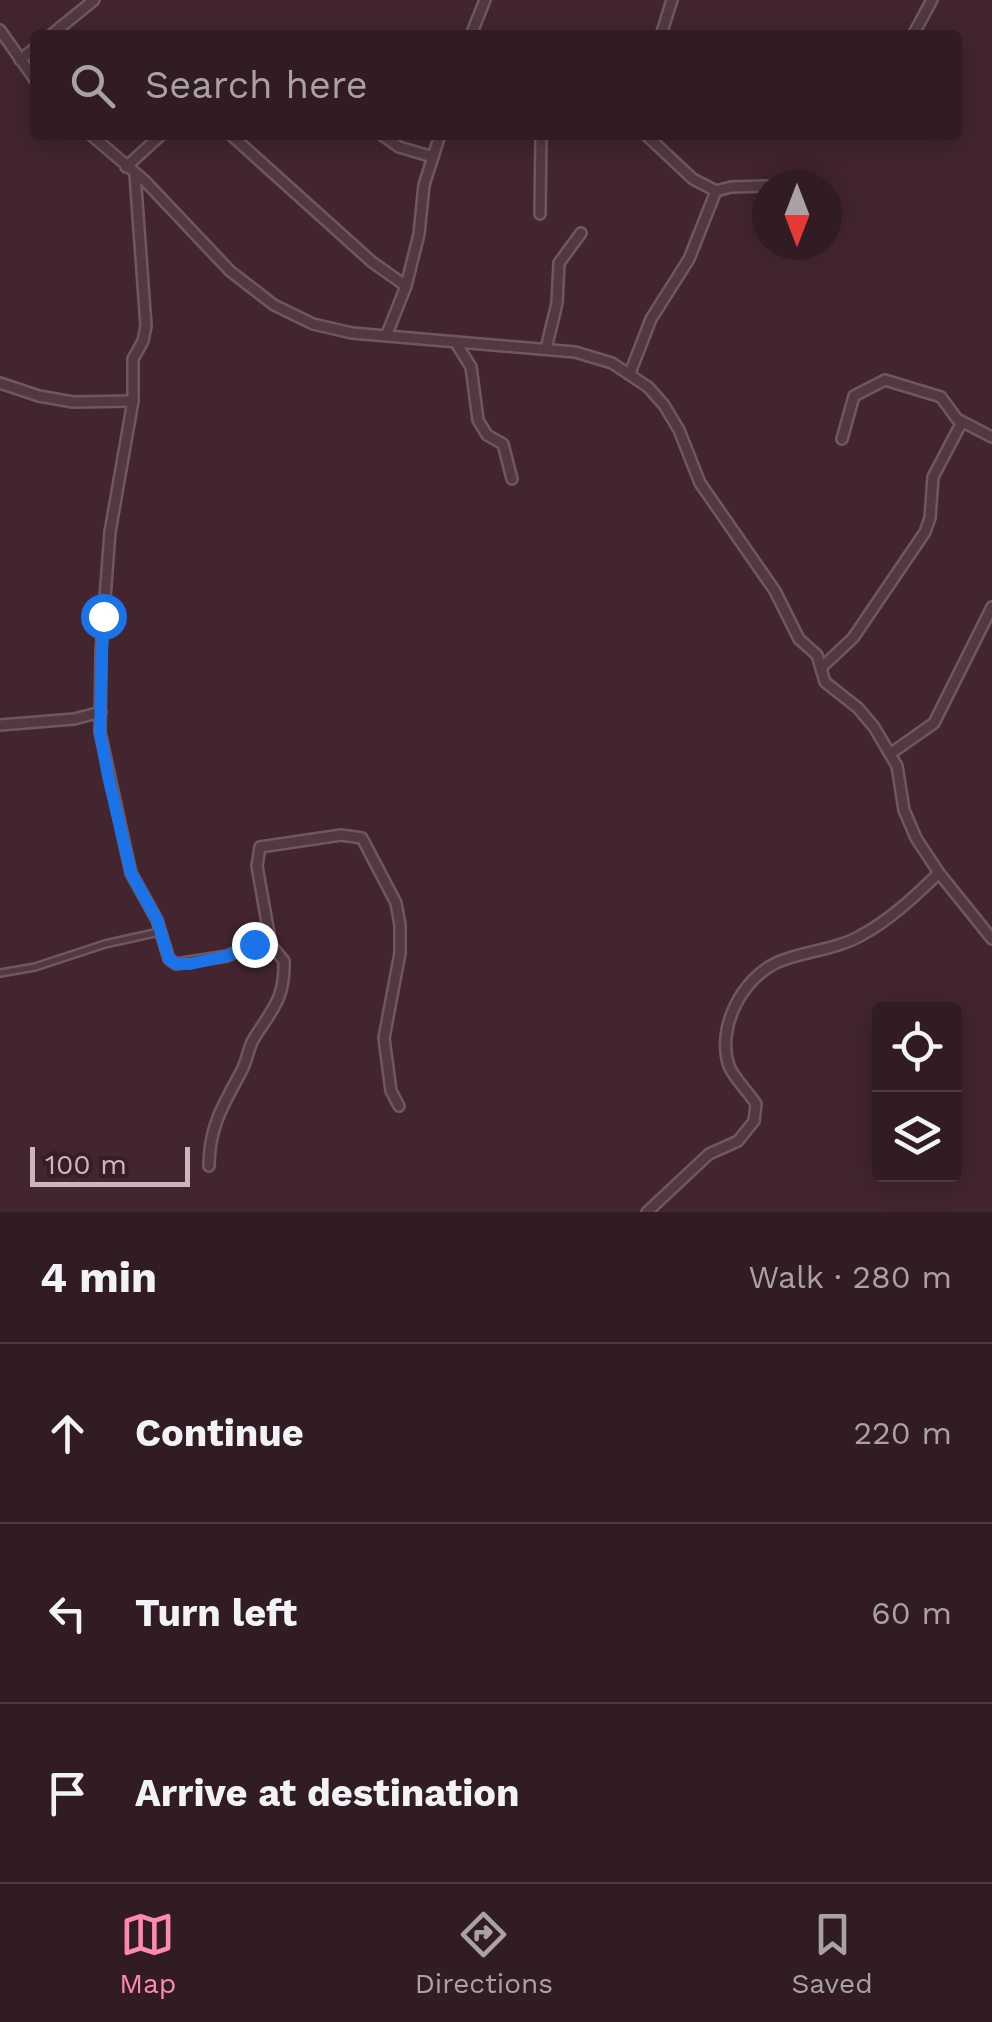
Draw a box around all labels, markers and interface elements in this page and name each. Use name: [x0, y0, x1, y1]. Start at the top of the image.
search box: [30, 30, 962, 140]
icon: search: [65, 58, 120, 113]
text: Search here: [145, 63, 368, 107]
north arrow: [752, 170, 842, 260]
route start: [81, 594, 127, 640]
route end: [232, 922, 278, 968]
map controls: [872, 1002, 962, 1182]
button: locate: [872, 1002, 962, 1092]
button: layers: [872, 1092, 962, 1182]
scale bar: [30, 1142, 190, 1186]
text: 100 m: [45, 1148, 127, 1181]
text: 4 min: [40, 1253, 157, 1302]
text: Walk · 280 m: [748, 1258, 952, 1296]
icon: ahead: [40, 1406, 95, 1461]
text: Continue: [135, 1411, 304, 1455]
text: 220 m: [853, 1414, 952, 1452]
icon: left: [40, 1586, 95, 1641]
text: Turn left: [135, 1591, 297, 1635]
text: 60 m: [871, 1594, 952, 1632]
icon: arrive: [40, 1766, 95, 1821]
text: Arrive at destination: [135, 1771, 520, 1815]
tab: Map: [119, 1907, 176, 2000]
tab: Directions: [415, 1907, 553, 2000]
tab: Saved: [791, 1907, 873, 2000]

